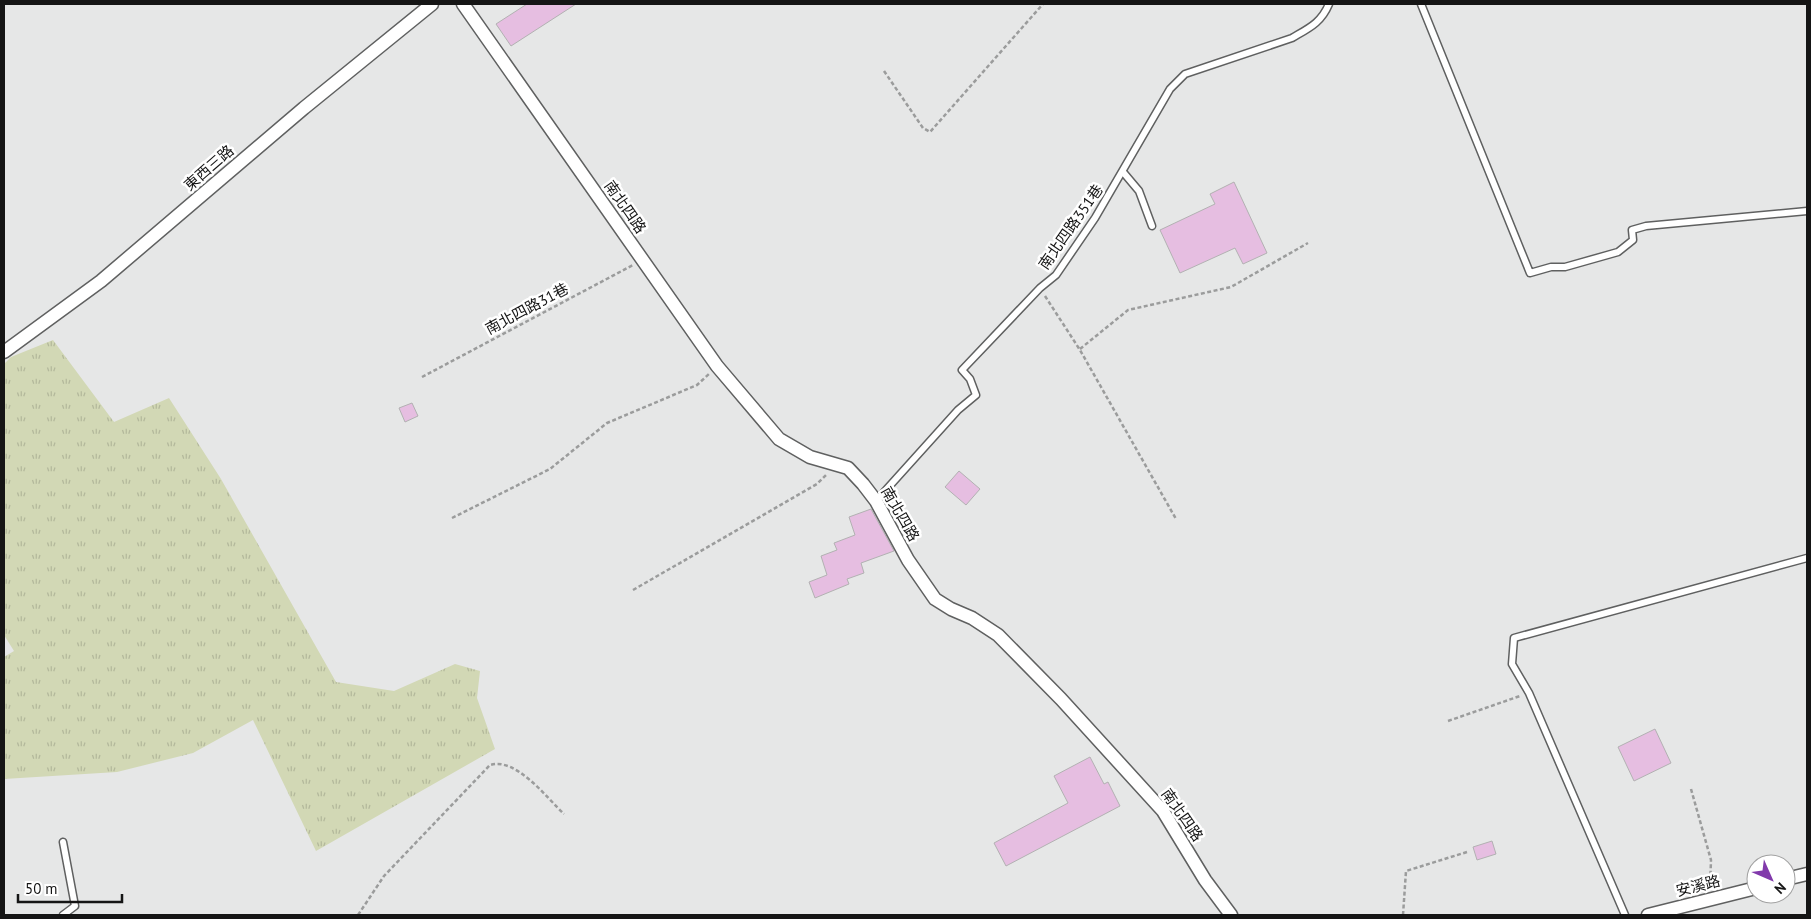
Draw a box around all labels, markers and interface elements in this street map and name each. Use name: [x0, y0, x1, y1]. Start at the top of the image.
street label: 東西三路: [180, 141, 238, 194]
street label: 南北四路: [600, 177, 650, 237]
street label: 南北四路351巷: [1034, 180, 1107, 273]
street label: 南北四路31巷: [482, 279, 572, 338]
street label: 南北四路: [877, 483, 924, 544]
street label: 南北四路: [1157, 785, 1207, 845]
north arrow: [1746, 854, 1796, 904]
street label: 安溪路: [1674, 871, 1722, 900]
scale bar: [18, 872, 121, 904]
text: 50 m: [25, 879, 58, 898]
text: N: [1771, 879, 1790, 898]

